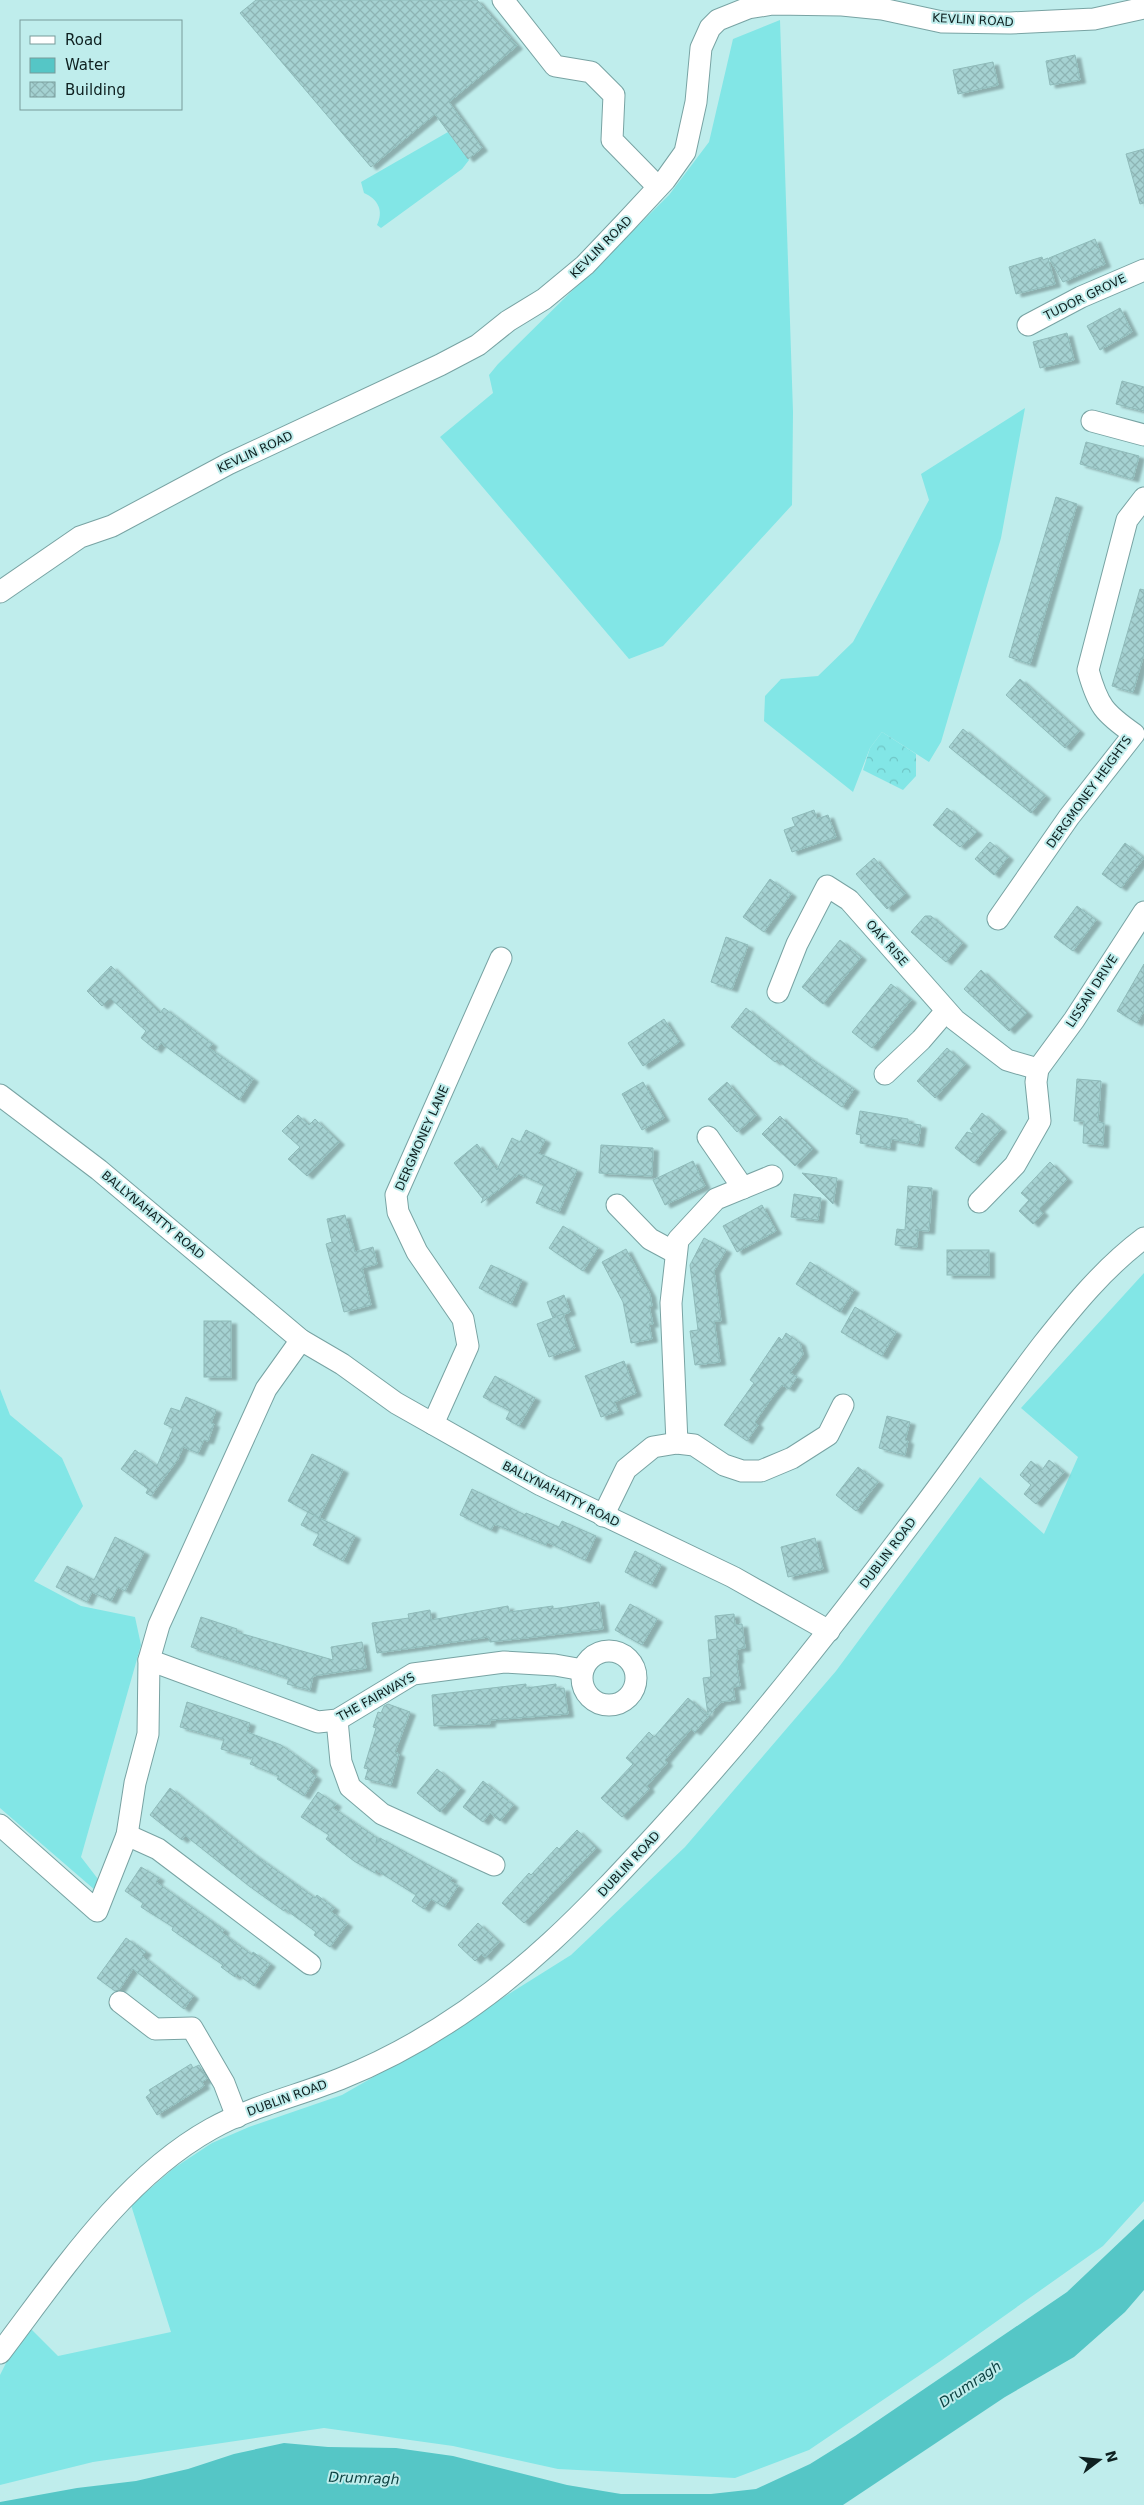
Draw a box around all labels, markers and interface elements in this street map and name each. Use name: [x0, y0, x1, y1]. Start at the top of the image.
street label: KEVLIN ROAD: [932, 11, 1014, 29]
legend: [20, 20, 182, 110]
text: Road: [65, 31, 103, 49]
text: Water: [65, 56, 110, 74]
text: Building: [65, 81, 126, 99]
street label: KEVLIN ROAD: [567, 213, 635, 281]
street label: TUDOR GROVE: [1041, 271, 1128, 323]
street label: KEVLIN ROAD: [215, 428, 295, 476]
street label: DERGMONEY HEIGHTS: [1044, 733, 1134, 851]
street label: OAK RISE: [863, 917, 911, 969]
street label: LISSAN DRIVE: [1063, 952, 1121, 1030]
street label: DERGMONEY LANE: [392, 1083, 452, 1193]
street label: BALLYNAHATTY ROAD: [99, 1168, 207, 1262]
street label: BALLYNAHATTY ROAD: [500, 1458, 622, 1530]
street label: DUBLIN ROAD: [857, 1515, 919, 1591]
street label: THE FAIRWAYS: [334, 1670, 417, 1725]
street label: DUBLIN ROAD: [595, 1828, 663, 1900]
street label: DUBLIN ROAD: [245, 2077, 329, 2119]
water label: Drumragh: [936, 2357, 1004, 2411]
north arrow: [1074, 2435, 1124, 2485]
text: N: [1102, 2449, 1121, 2464]
water label: Drumragh: [328, 2469, 400, 2487]

